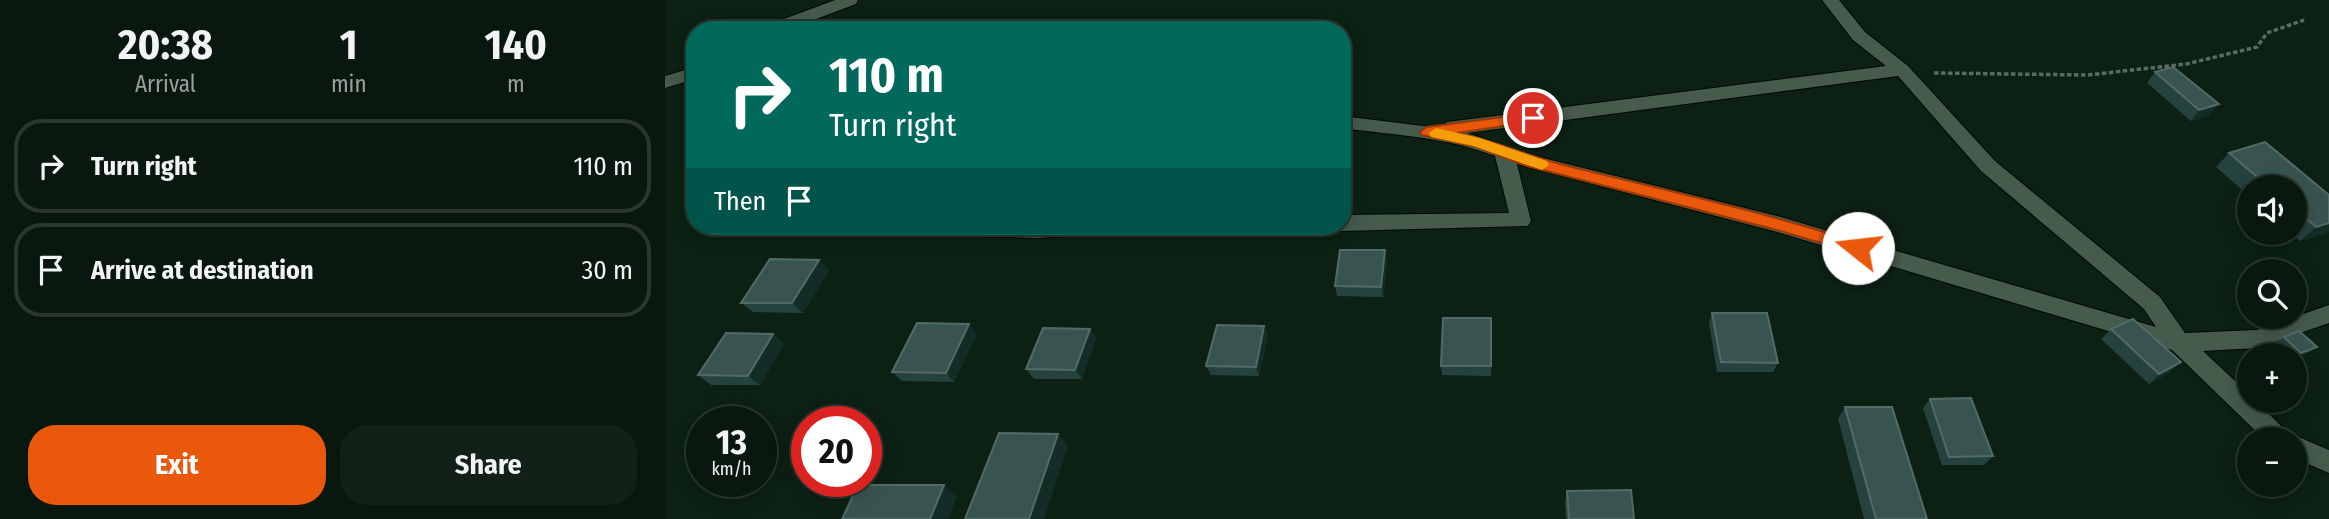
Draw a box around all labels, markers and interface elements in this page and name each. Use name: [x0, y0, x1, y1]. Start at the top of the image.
text: 20:38: [118, 20, 213, 70]
text: 1: [340, 20, 358, 70]
text: 140: [485, 20, 547, 70]
text: 110 m: [829, 46, 944, 105]
icon: right: [714, 49, 805, 140]
text: Arrival: [135, 70, 196, 98]
text: min: [331, 70, 367, 98]
text: m: [507, 70, 525, 98]
pin: [1503, 88, 1563, 148]
icon: arrive: [1514, 99, 1552, 137]
text: Turn right: [829, 106, 956, 144]
icon: right: [32, 147, 70, 185]
text: Turn right: [91, 151, 197, 182]
text: 110 m: [573, 151, 633, 182]
map controls: [2237, 175, 2307, 497]
button: sound: [2237, 175, 2307, 245]
icon: arrive: [780, 182, 818, 220]
text: Then: [714, 186, 766, 217]
position arrow: [1821, 211, 1895, 285]
icon: arrive: [32, 251, 70, 289]
text: Arrive at destination: [91, 255, 314, 286]
text: 30 m: [582, 255, 633, 286]
button: search: [2237, 259, 2307, 329]
button: +: [2237, 343, 2307, 413]
speed limit sign: 20: [791, 406, 882, 497]
text: 13: [716, 421, 747, 463]
button: Exit: [28, 425, 326, 505]
button: Share: [340, 425, 637, 505]
button: −: [2237, 427, 2307, 497]
text: km/h: [711, 458, 752, 480]

